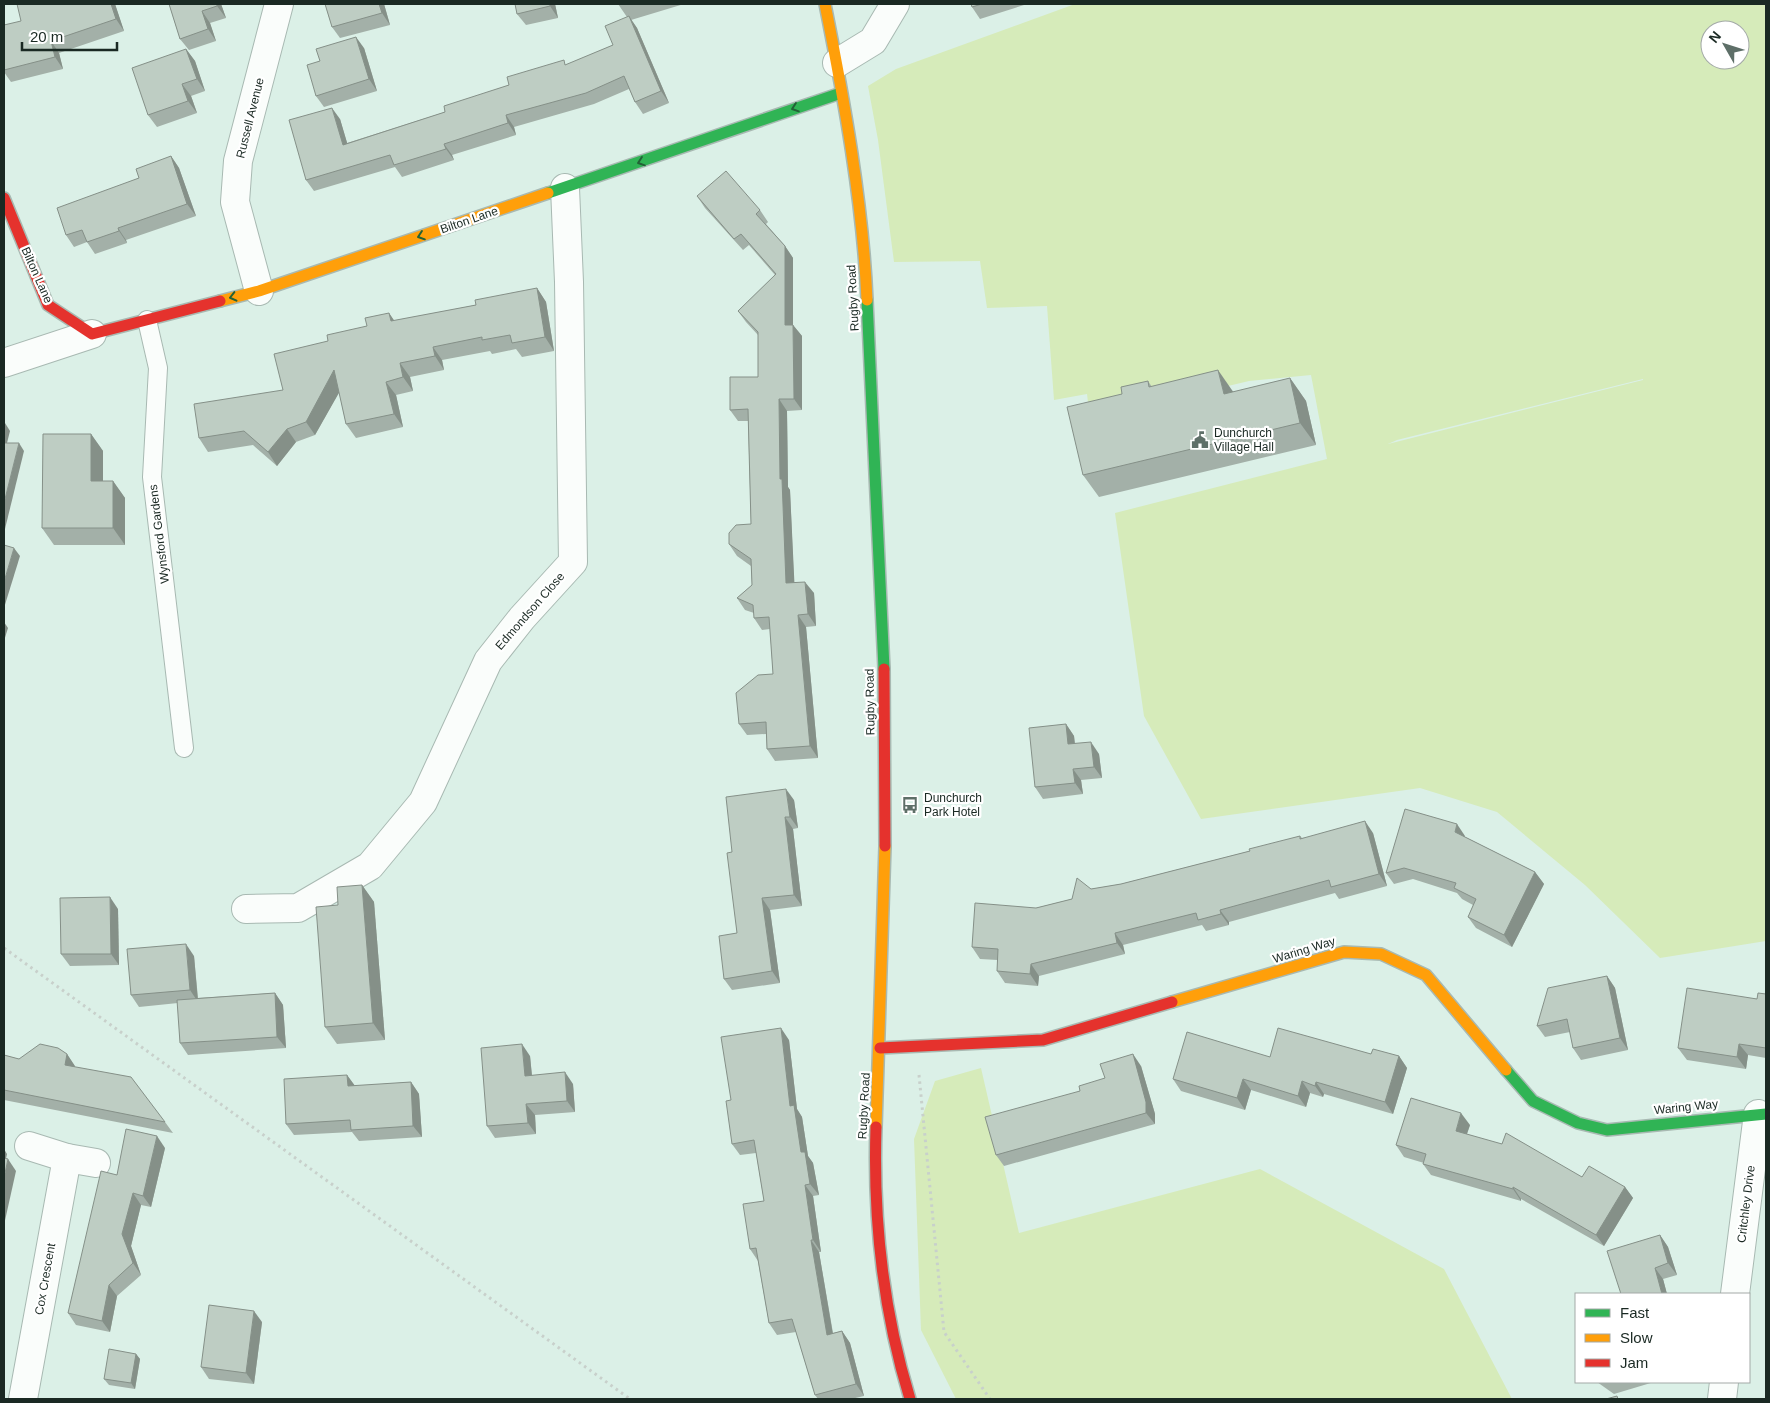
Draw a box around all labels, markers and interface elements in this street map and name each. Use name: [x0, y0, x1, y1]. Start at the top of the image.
scale bar: [22, 20, 118, 52]
north arrow: [1700, 20, 1750, 70]
text: 20 m: [30, 28, 63, 45]
text: N: [1705, 28, 1724, 46]
street label: Russell Avenue: [233, 76, 267, 160]
one-way arrow: [791, 103, 800, 113]
one-way arrow: [638, 156, 646, 166]
street label: Bilton Lane: [438, 204, 500, 236]
one-way arrow: [418, 231, 426, 241]
street label: Bilton Lane: [18, 245, 56, 306]
street label: Rugby Road: [844, 264, 862, 332]
one-way arrow: [229, 291, 238, 302]
place label: Dunchurch Village Hall: [1214, 426, 1274, 454]
public building icon: Dunchurch Village Hall: [1190, 430, 1210, 450]
street label: Wynsford Gardens: [146, 484, 172, 584]
street label: Edmondson Close: [493, 569, 568, 653]
street label: Rugby Road: [862, 669, 878, 735]
place label: Dunchurch Park Hotel: [924, 791, 982, 819]
bus stop icon: Dunchurch Park Hotel: [900, 795, 920, 815]
street label: Waring Way: [1271, 934, 1337, 966]
street label: Rugby Road: [855, 1072, 873, 1140]
street label: Waring Way: [1653, 1097, 1719, 1117]
street label: Critchley Drive: [1734, 1164, 1758, 1244]
street label: Cox Crescent: [32, 1241, 58, 1316]
legend: [1575, 1293, 1750, 1383]
text: Fast: [1620, 1304, 1650, 1321]
text: Slow: [1620, 1329, 1653, 1346]
text: Jam: [1620, 1354, 1648, 1371]

